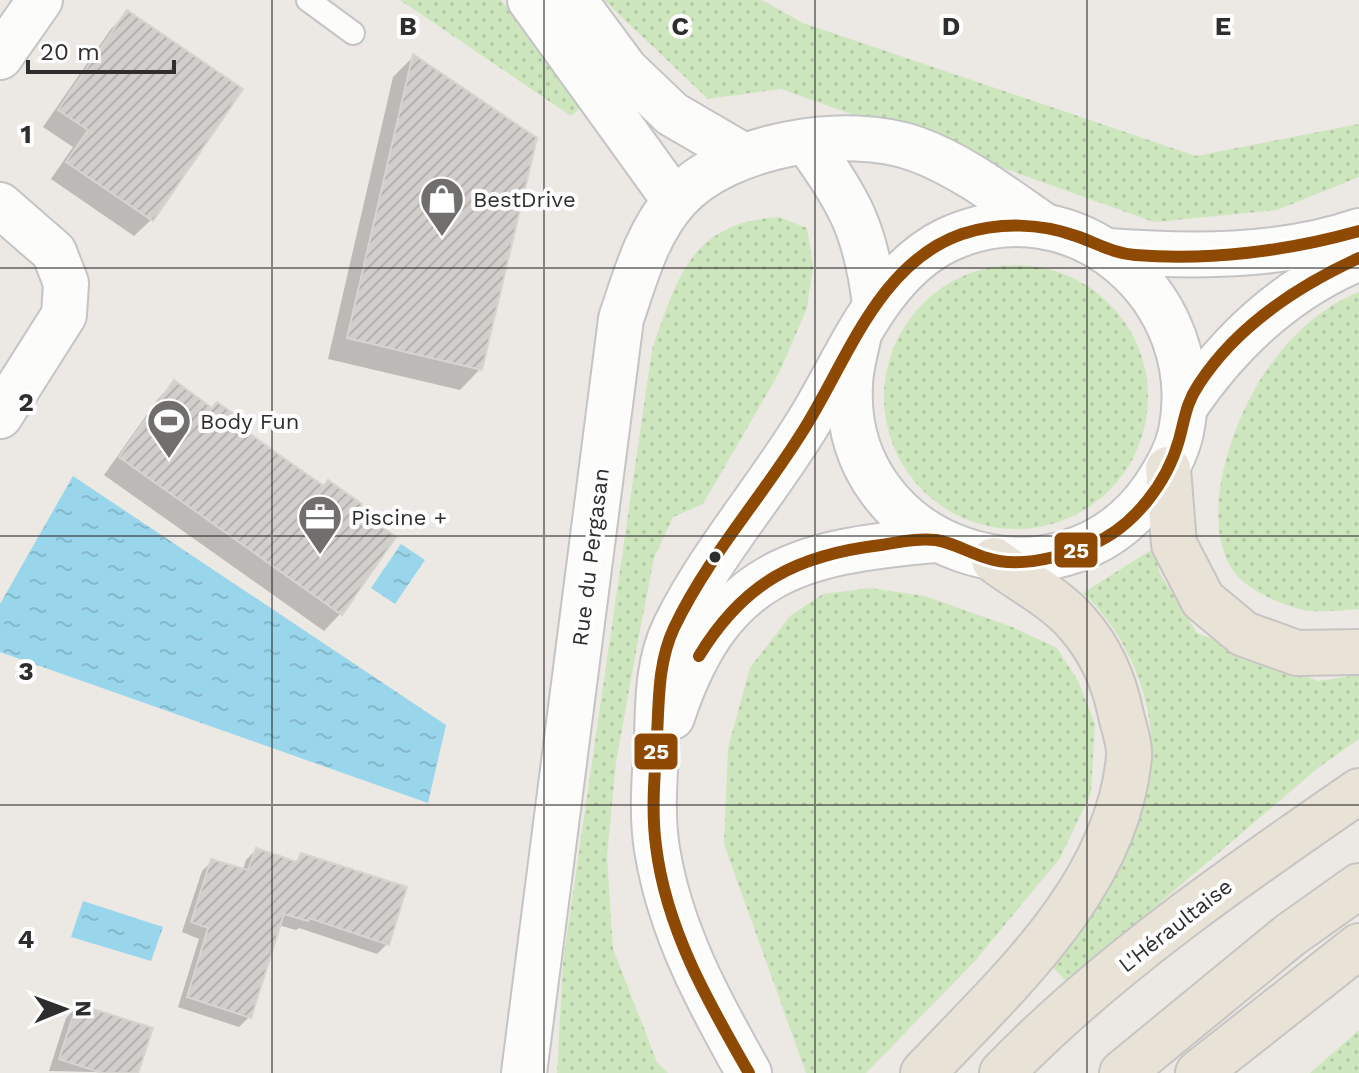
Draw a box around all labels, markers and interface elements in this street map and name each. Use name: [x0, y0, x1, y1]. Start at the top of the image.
text: B: [399, 11, 417, 41]
text: C: [671, 11, 689, 41]
text: D: [942, 11, 960, 41]
text: E: [1215, 11, 1231, 41]
scale bar: [28, 24, 174, 74]
text: 20 m: [40, 38, 100, 66]
text: 1: [20, 119, 32, 149]
shop icon: BestDrive: [418, 175, 466, 238]
place label: BestDrive: [473, 187, 576, 212]
text: 2: [18, 387, 34, 417]
sports icon: Body Fun: [145, 397, 193, 460]
place label: Body Fun: [200, 409, 299, 434]
street label: Rue du Pergasan: [567, 467, 614, 648]
office icon: Piscine +: [296, 493, 344, 556]
place label: Piscine +: [351, 505, 447, 530]
line badge: 25: [1053, 531, 1099, 569]
text: 25: [1063, 538, 1089, 563]
unlabelled marker: [707, 549, 723, 565]
text: 3: [18, 656, 34, 686]
line badge: 25: [633, 732, 679, 771]
text: 25: [643, 739, 669, 764]
street label: L'Héraultaise: [1114, 873, 1237, 977]
text: 4: [18, 924, 35, 954]
north arrow: [24, 969, 104, 1049]
text: N: [71, 1000, 96, 1017]

